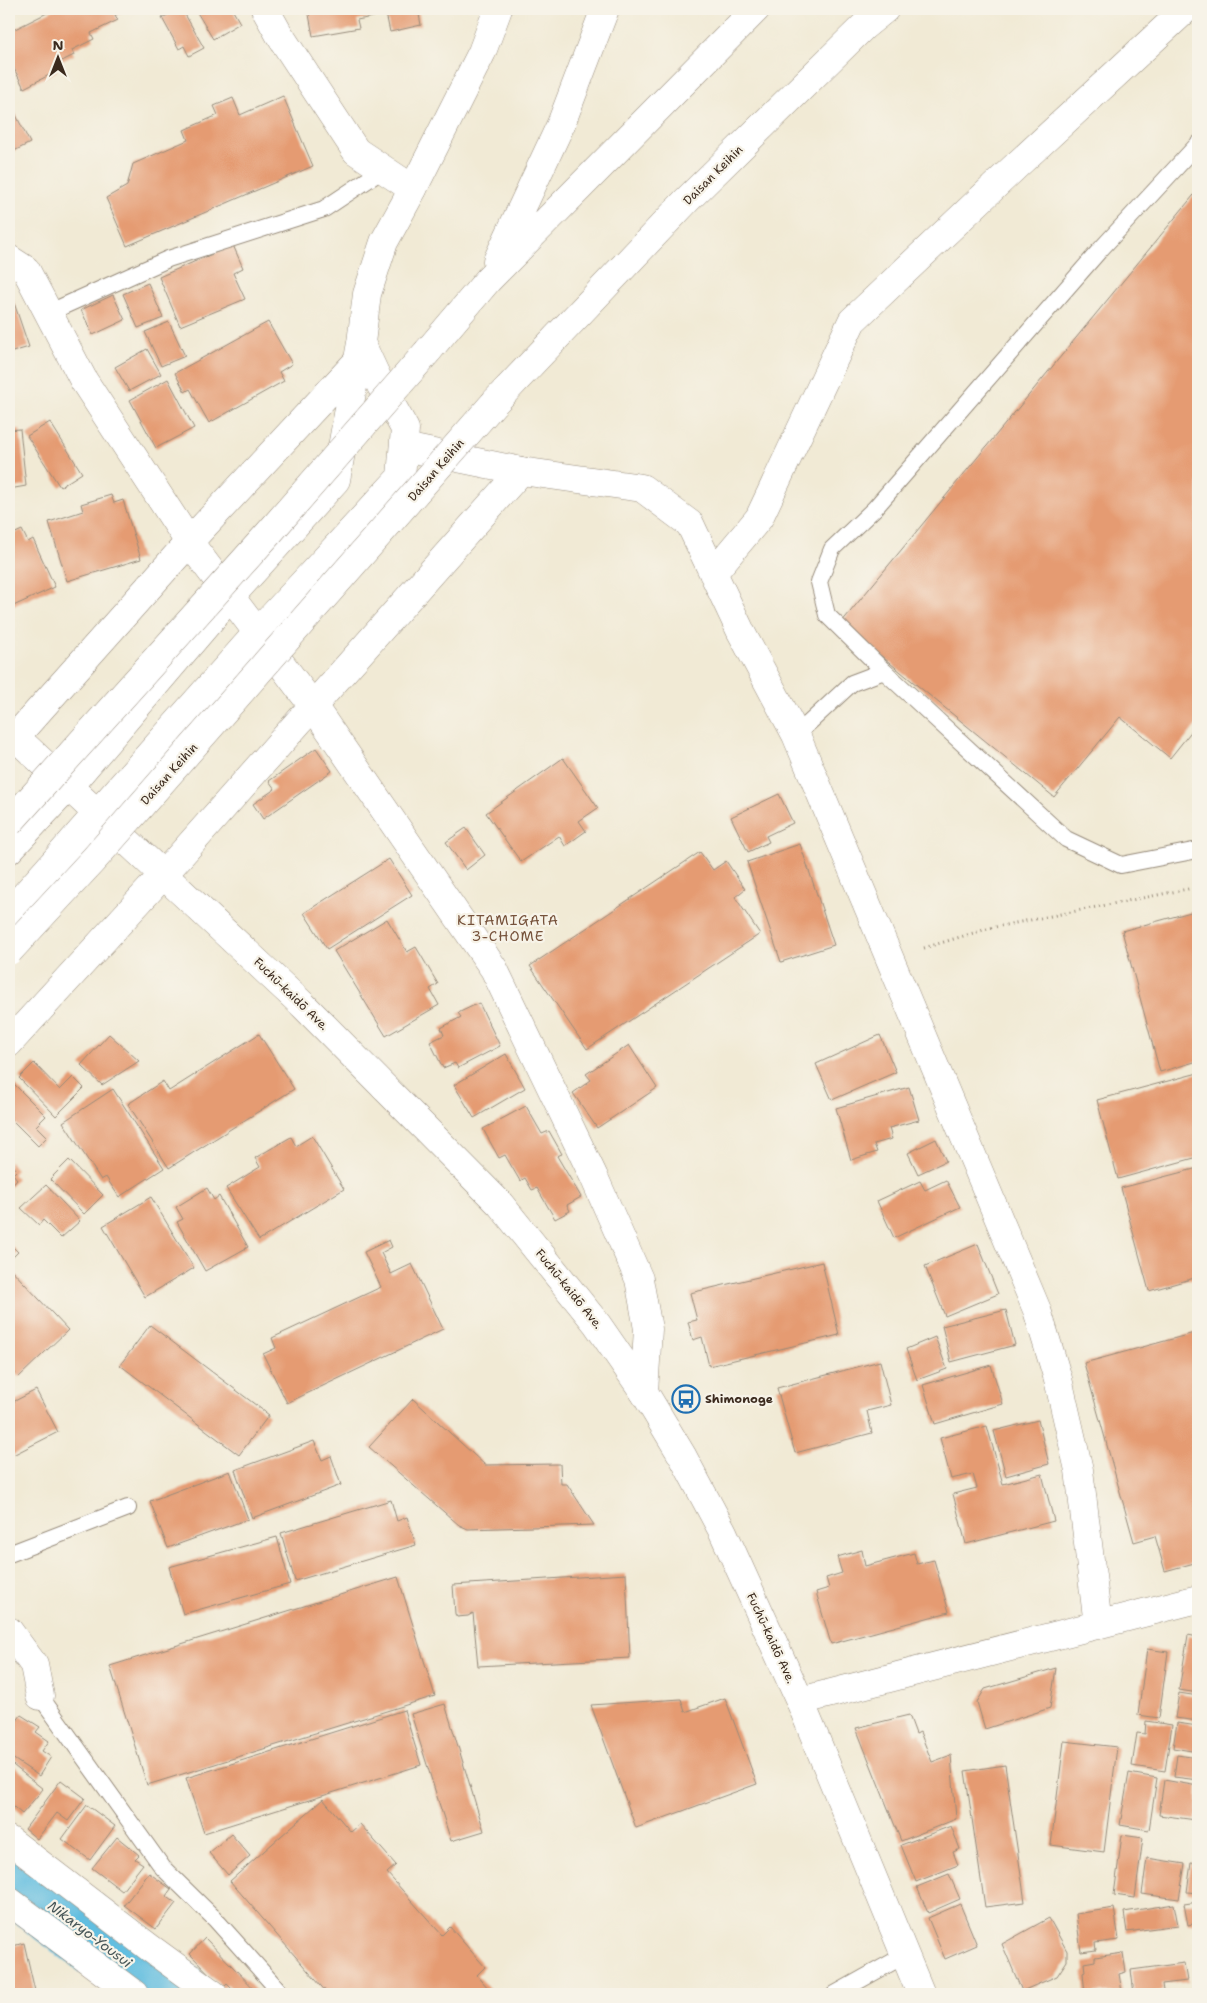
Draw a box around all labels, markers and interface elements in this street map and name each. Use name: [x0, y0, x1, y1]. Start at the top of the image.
north arrow: [32, 32, 82, 82]
text: N: [52, 36, 64, 54]
street label: Daisan Keihin: [680, 142, 746, 208]
street label: Daisan Keihin: [404, 435, 468, 505]
street label: Daisan Keihin: [137, 740, 201, 808]
district label: KITAMIGATA 3-CHOME: [457, 911, 559, 945]
street label: Fuchū-kaidō Ave.: [250, 954, 332, 1034]
street label: Fuchū-kaidō Ave.: [532, 1246, 606, 1332]
bus stop icon: Shimonoge: [671, 1384, 701, 1414]
place label: Shimonoge: [705, 1391, 773, 1407]
street label: Fuchū-kaidō Ave.: [743, 1590, 799, 1686]
water label: Nikaryo-Yousui: [44, 1896, 137, 1972]

